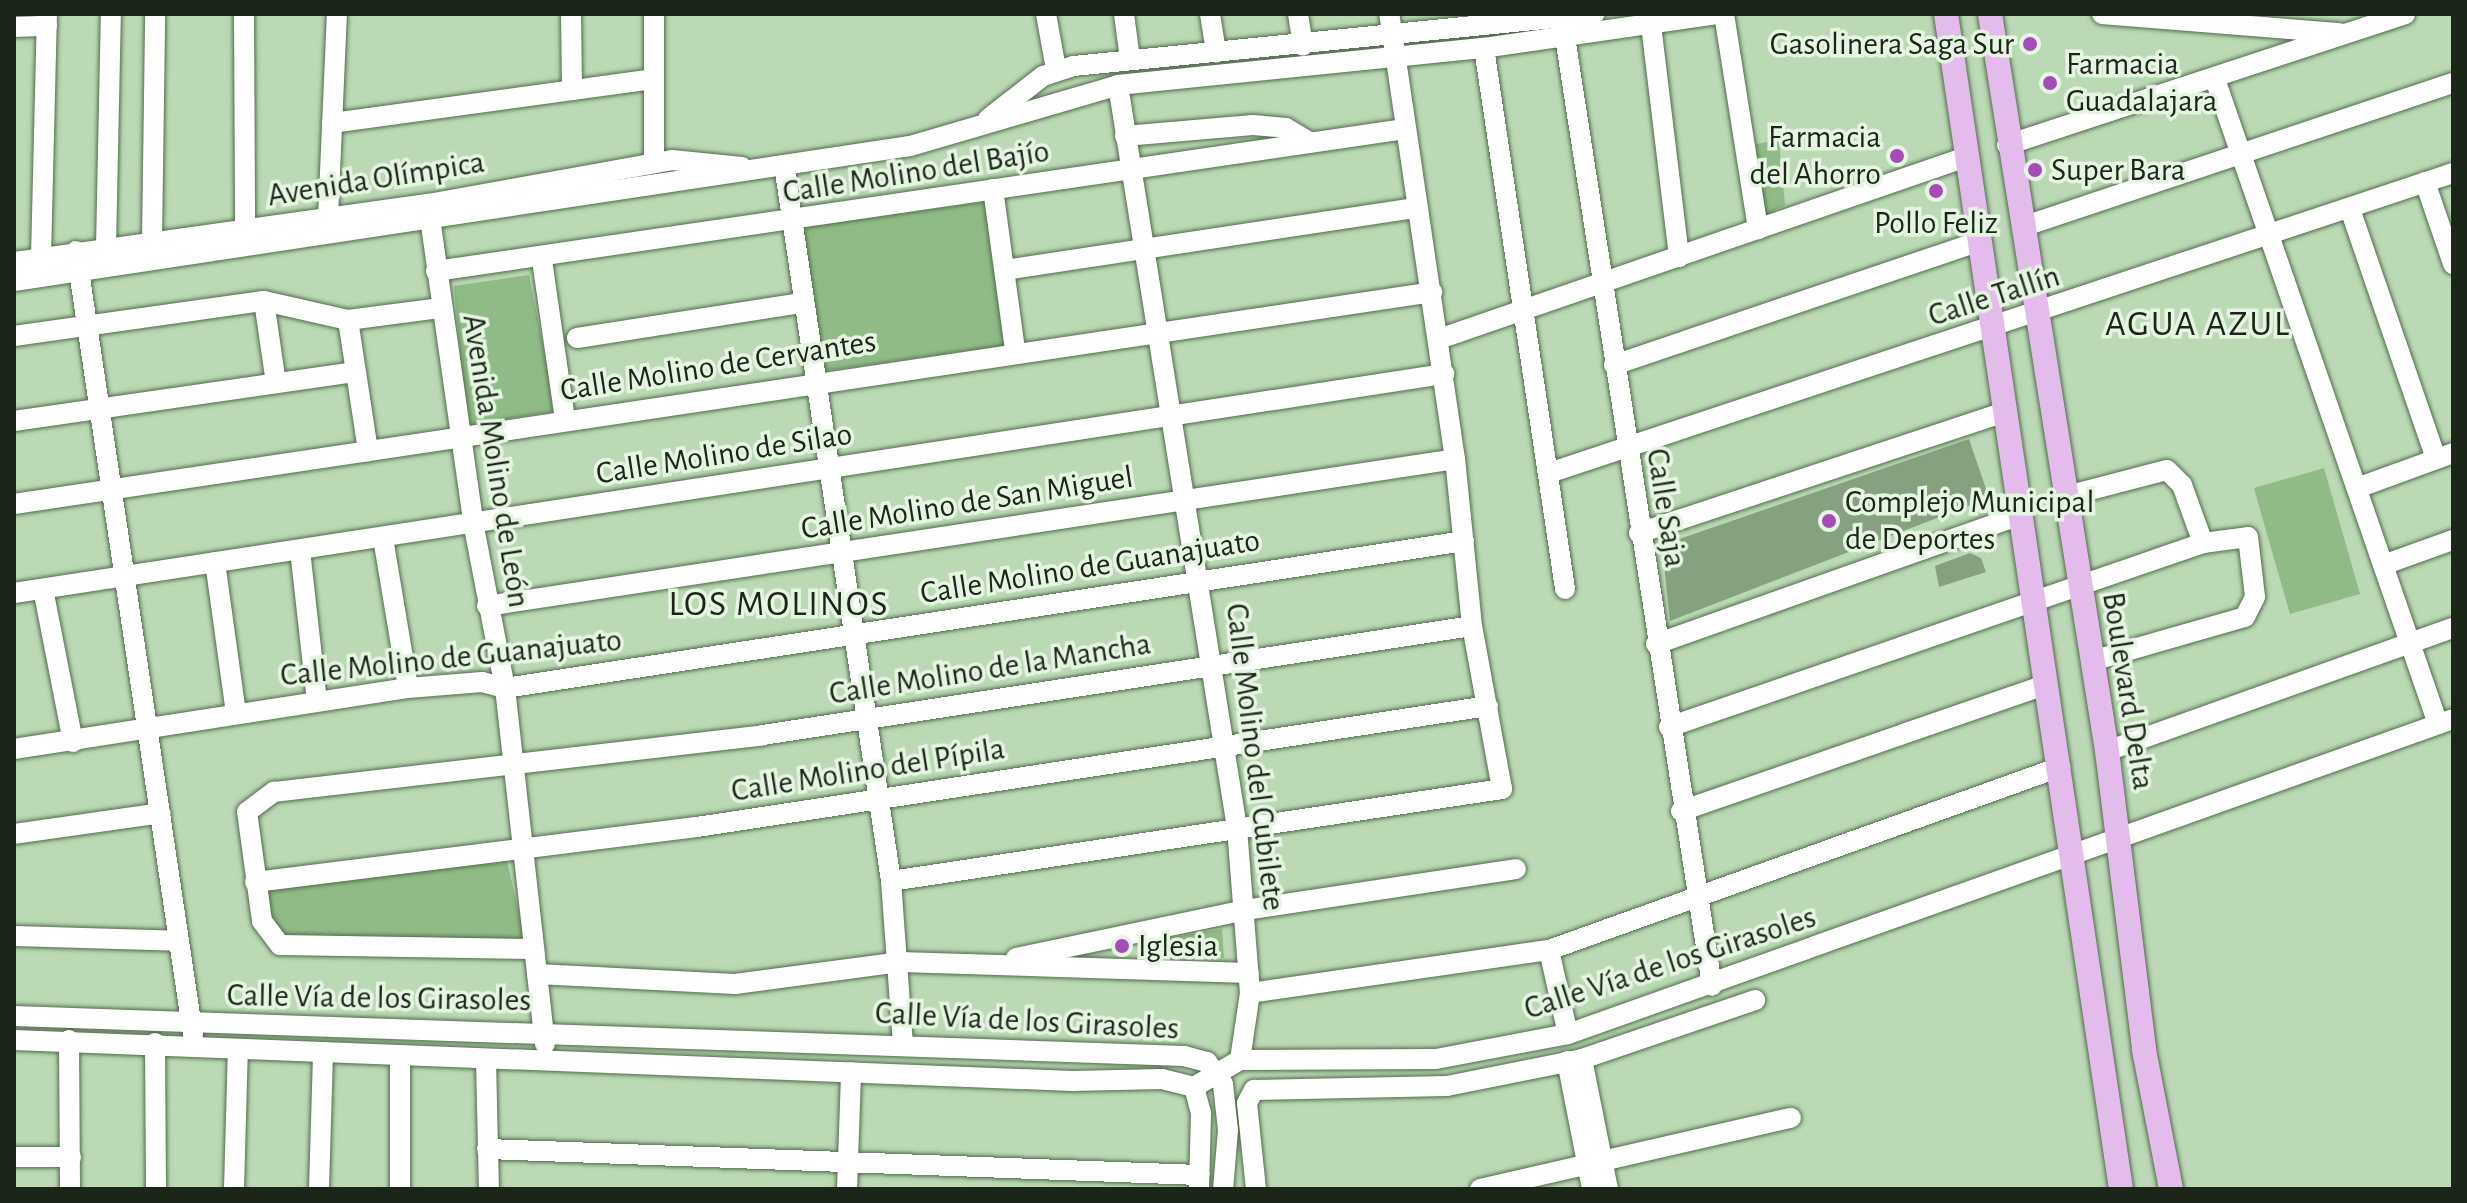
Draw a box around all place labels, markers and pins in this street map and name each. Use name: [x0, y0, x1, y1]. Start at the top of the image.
place label: Gasolinera Saga Sur: [1770, 25, 2014, 63]
marker: Gasolinera Saga Sur: [2021, 35, 2039, 53]
place label: Farmacia Guadalajara: [2066, 46, 2217, 121]
marker: Farmacia Guadalajara: [2041, 74, 2059, 92]
place label: Farmacia del Ahorro: [1750, 119, 1881, 194]
marker: Farmacia del Ahorro: [1888, 147, 1906, 165]
place label: Super Bara: [2051, 151, 2186, 189]
marker: Super Bara: [2026, 161, 2044, 179]
marker: Pollo Feliz: [1927, 182, 1945, 200]
place label: Pollo Feliz: [1874, 204, 1998, 242]
place label: Complejo Municipal de Deportes: [1845, 484, 2094, 559]
marker: Complejo Municipal de Deportes: [1820, 512, 1838, 530]
place label: Iglesia: [1138, 927, 1218, 965]
marker: Iglesia: [1113, 937, 1131, 955]

